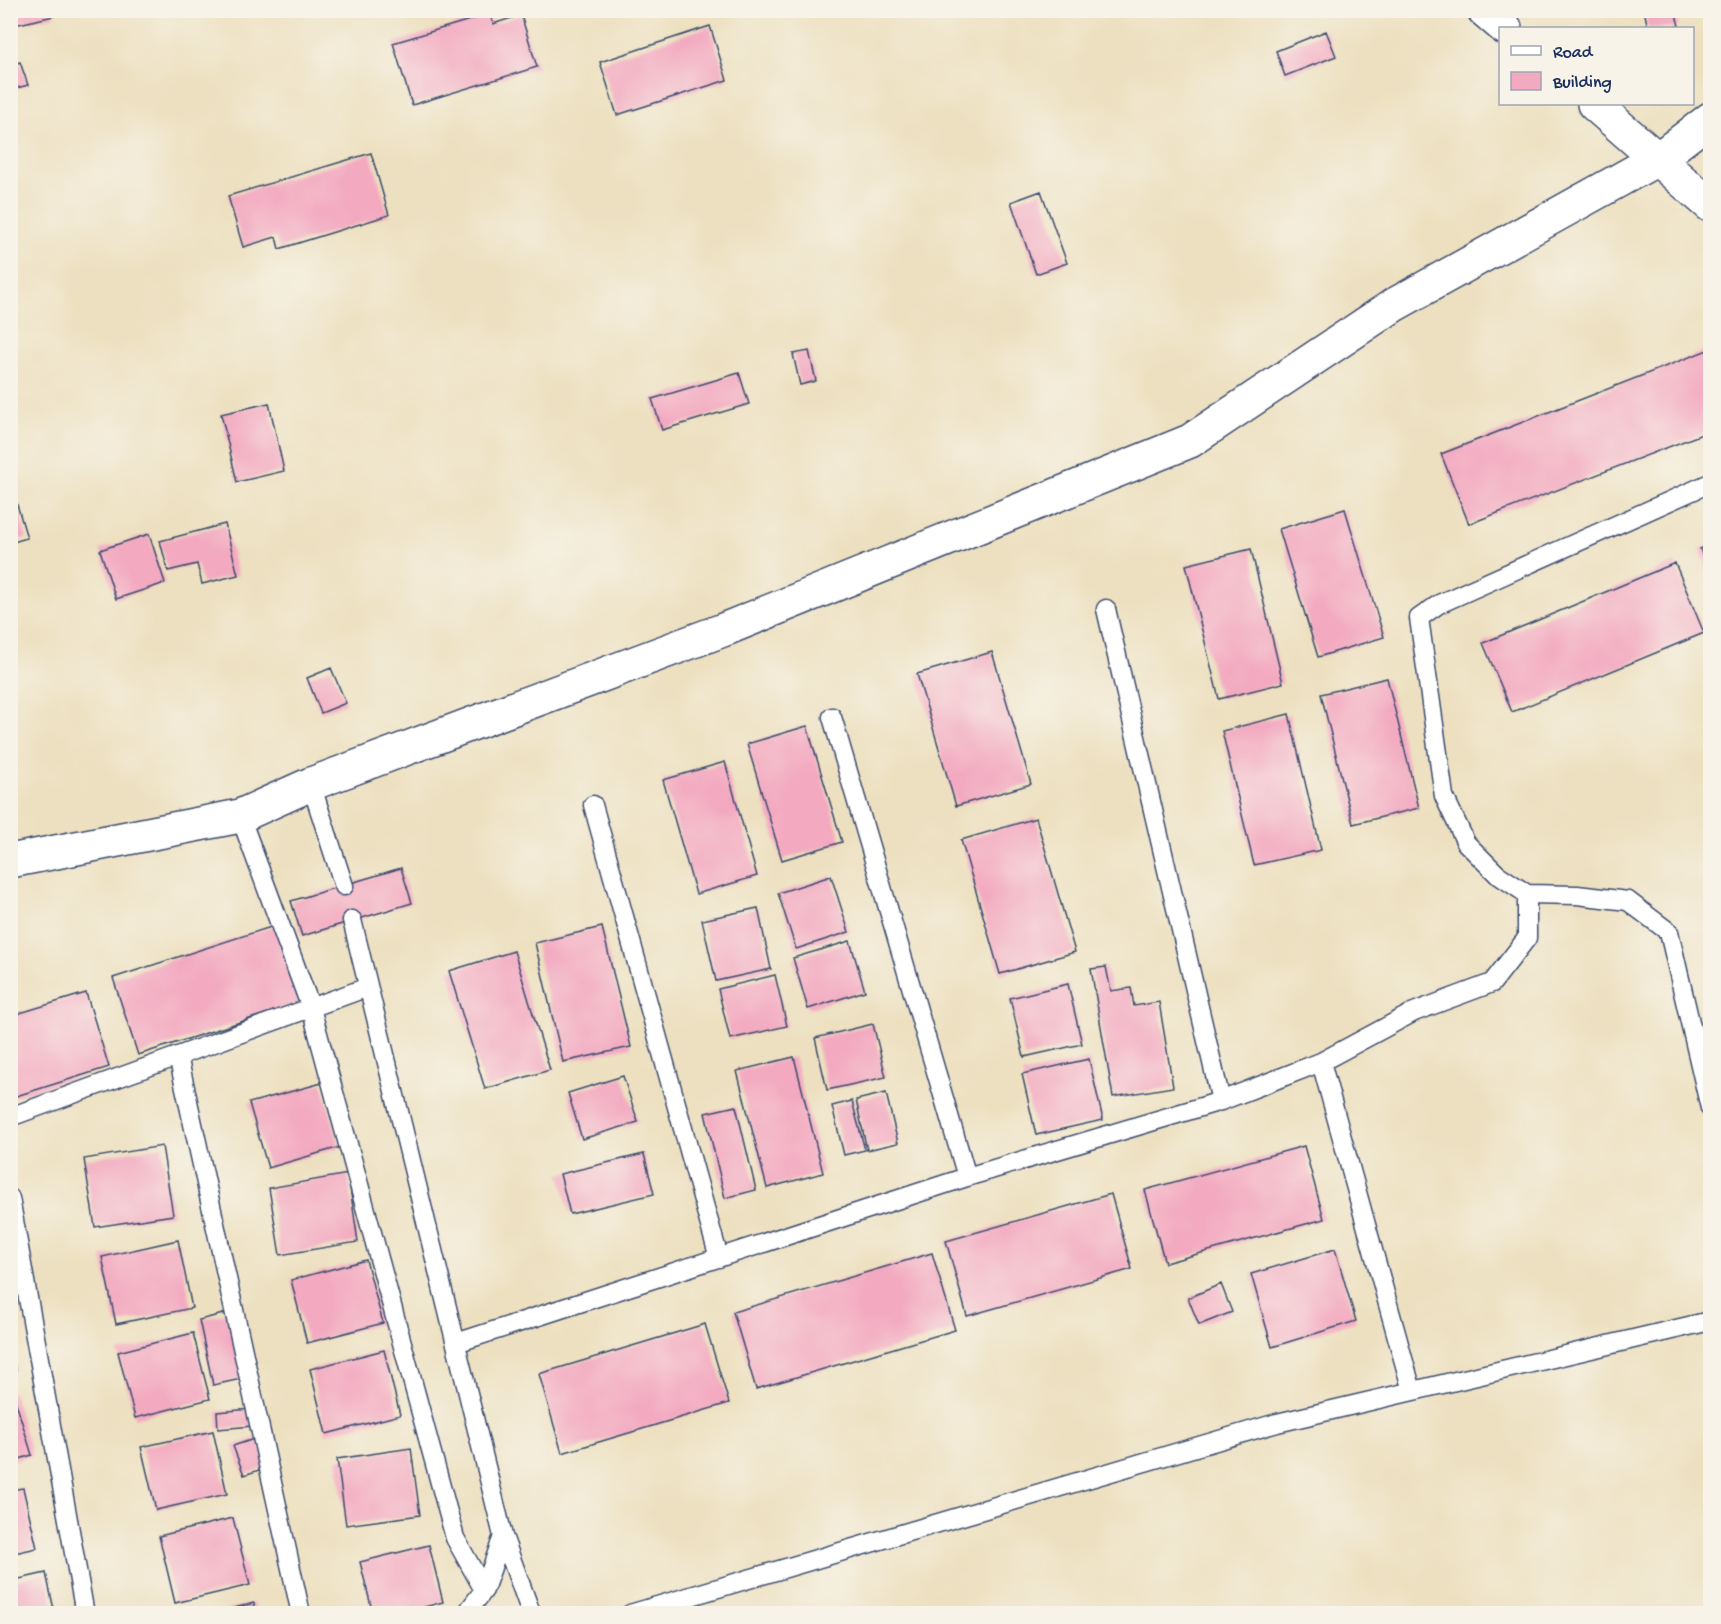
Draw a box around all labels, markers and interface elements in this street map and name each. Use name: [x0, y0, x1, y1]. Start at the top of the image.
legend: [1499, 27, 1694, 105]
text: Road: [1553, 43, 1594, 64]
text: Building: [1552, 73, 1612, 94]

